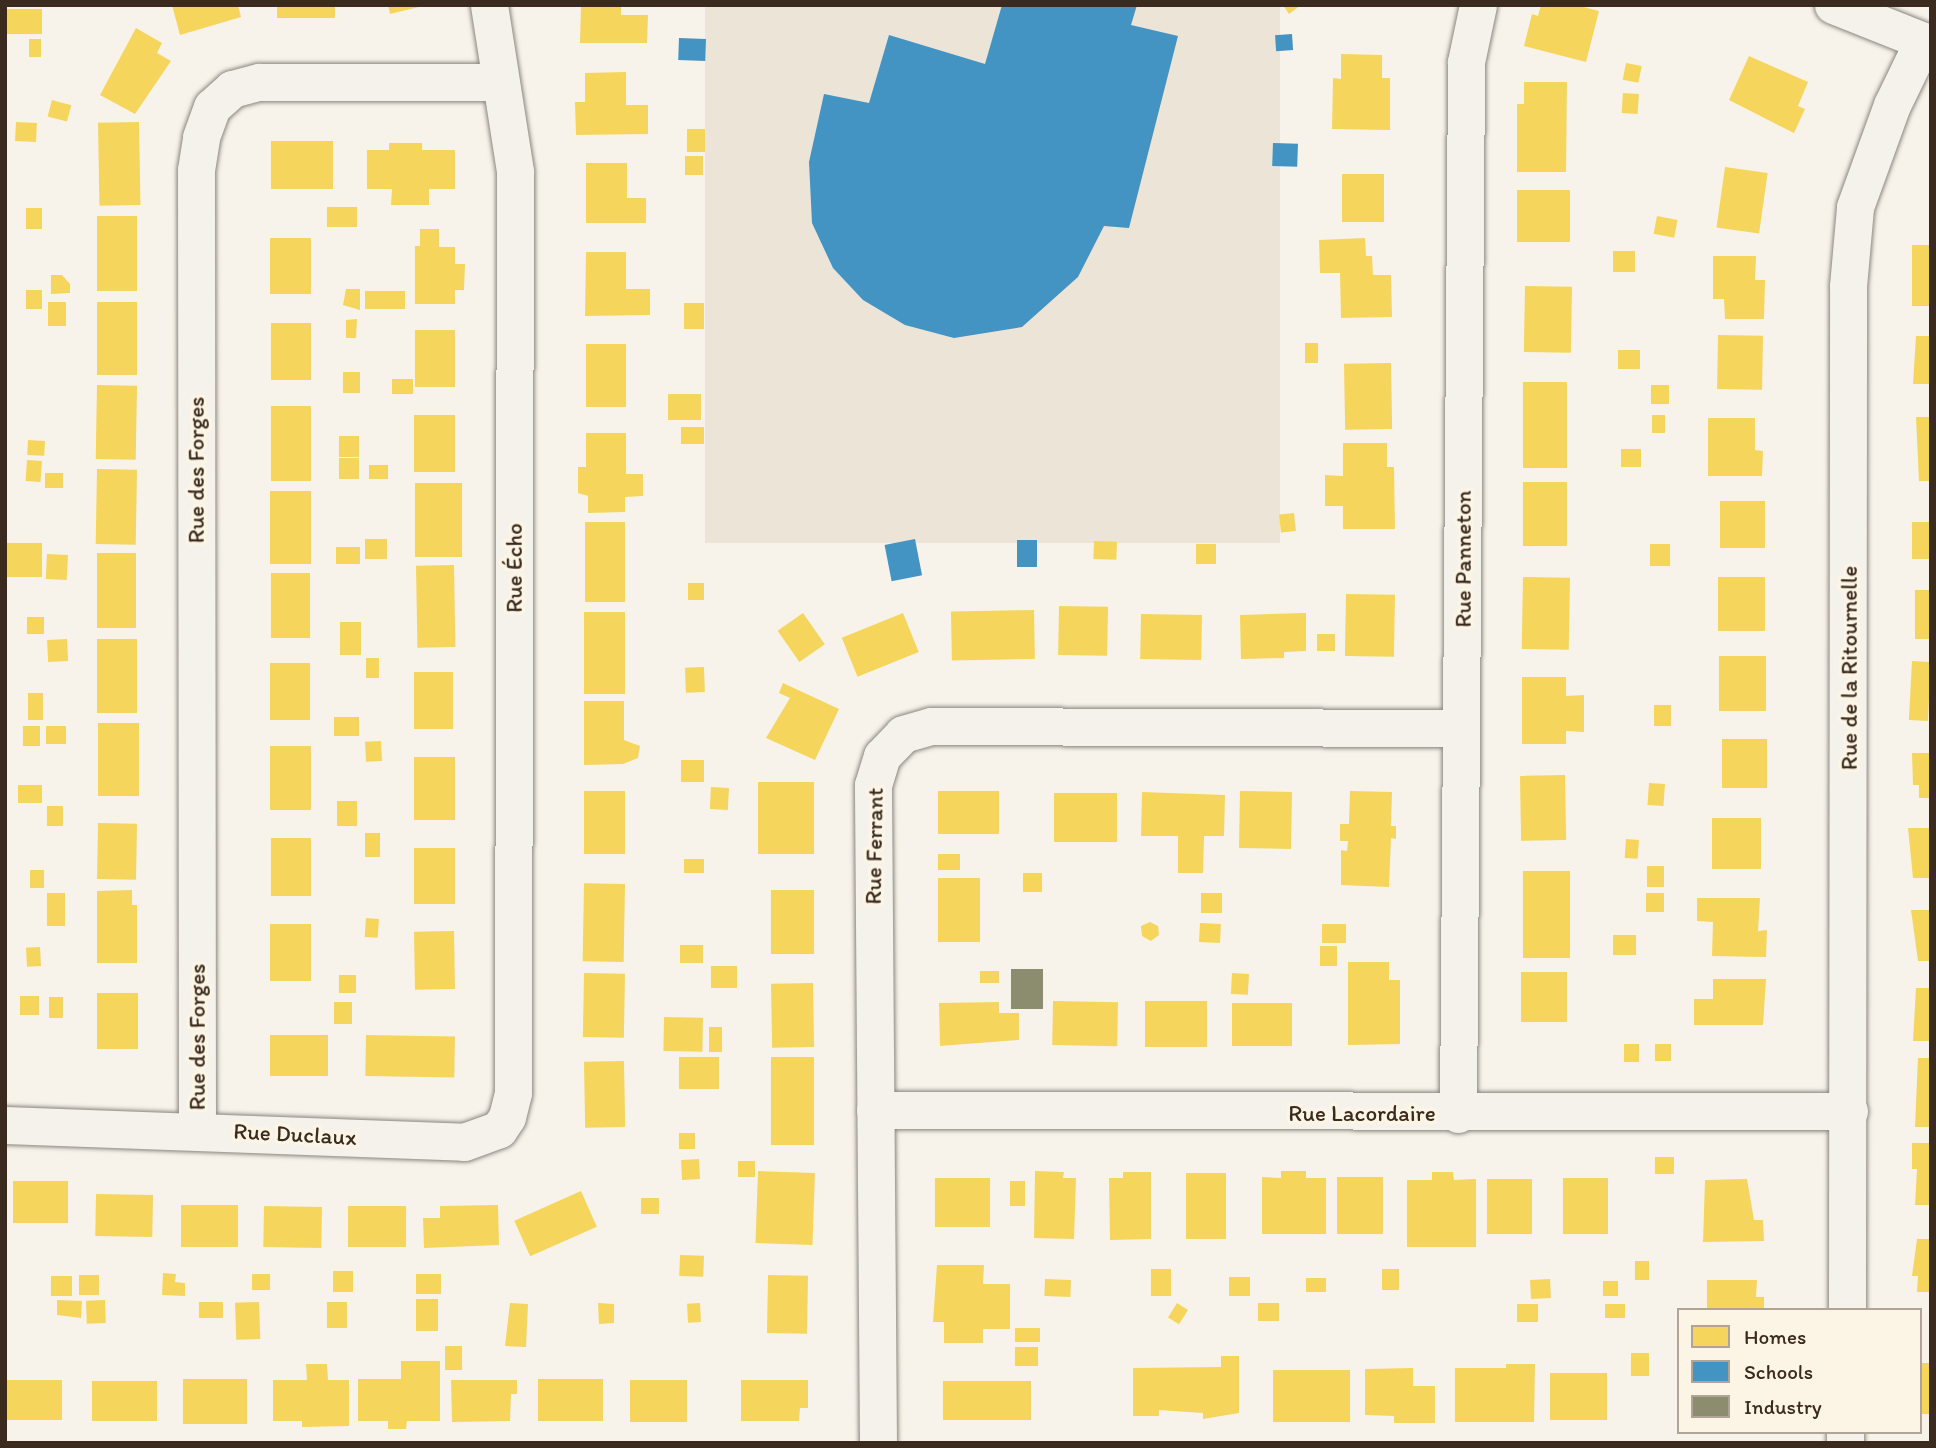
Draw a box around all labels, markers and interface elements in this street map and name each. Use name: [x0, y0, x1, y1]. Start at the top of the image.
street label: Rue des Forges: [182, 397, 210, 543]
street label: Rue Panneton: [1449, 491, 1477, 627]
street label: Rue Écho: [500, 523, 528, 613]
street label: Rue de la Ritournelle: [1835, 566, 1863, 770]
street label: Rue Ferrant: [859, 788, 889, 904]
street label: Rue des Forges: [183, 964, 211, 1110]
street label: Rue Lacordaire: [1288, 1099, 1436, 1127]
street label: Rue Duclaux: [233, 1117, 357, 1151]
legend: [1677, 1308, 1922, 1434]
text: Homes: [1744, 1324, 1806, 1349]
text: Schools: [1744, 1359, 1813, 1384]
text: Industry: [1744, 1394, 1822, 1419]

